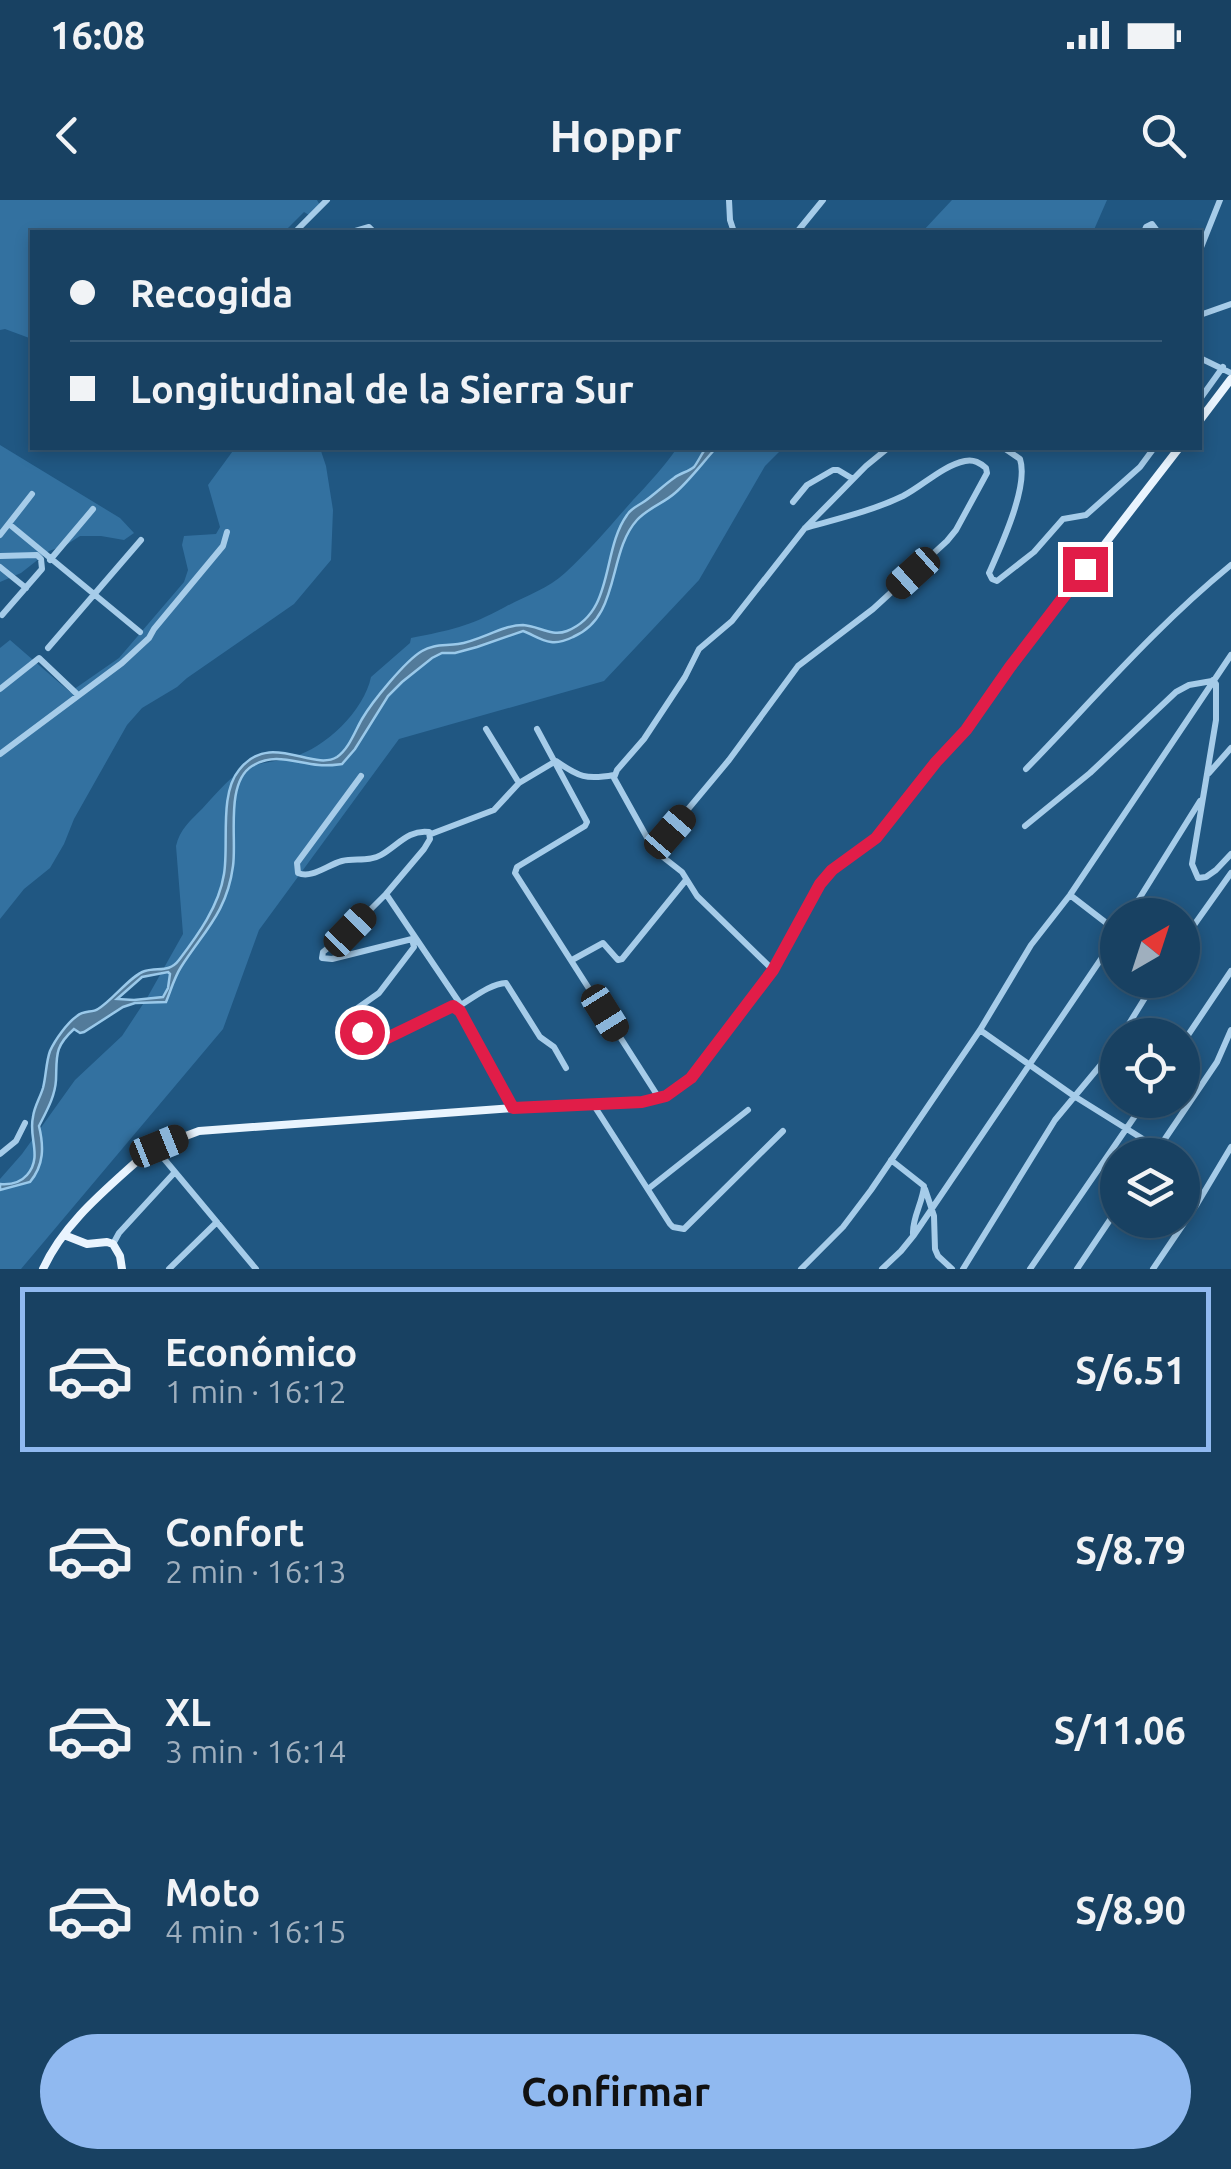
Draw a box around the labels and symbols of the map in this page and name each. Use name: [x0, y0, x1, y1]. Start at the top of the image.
car: [881, 542, 945, 604]
route end: [1063, 547, 1108, 592]
car: [639, 800, 701, 864]
car: [318, 898, 382, 962]
north arrow: [1100, 898, 1200, 998]
car: [576, 980, 634, 1046]
route start: [340, 1010, 385, 1055]
car: [126, 1121, 192, 1171]

